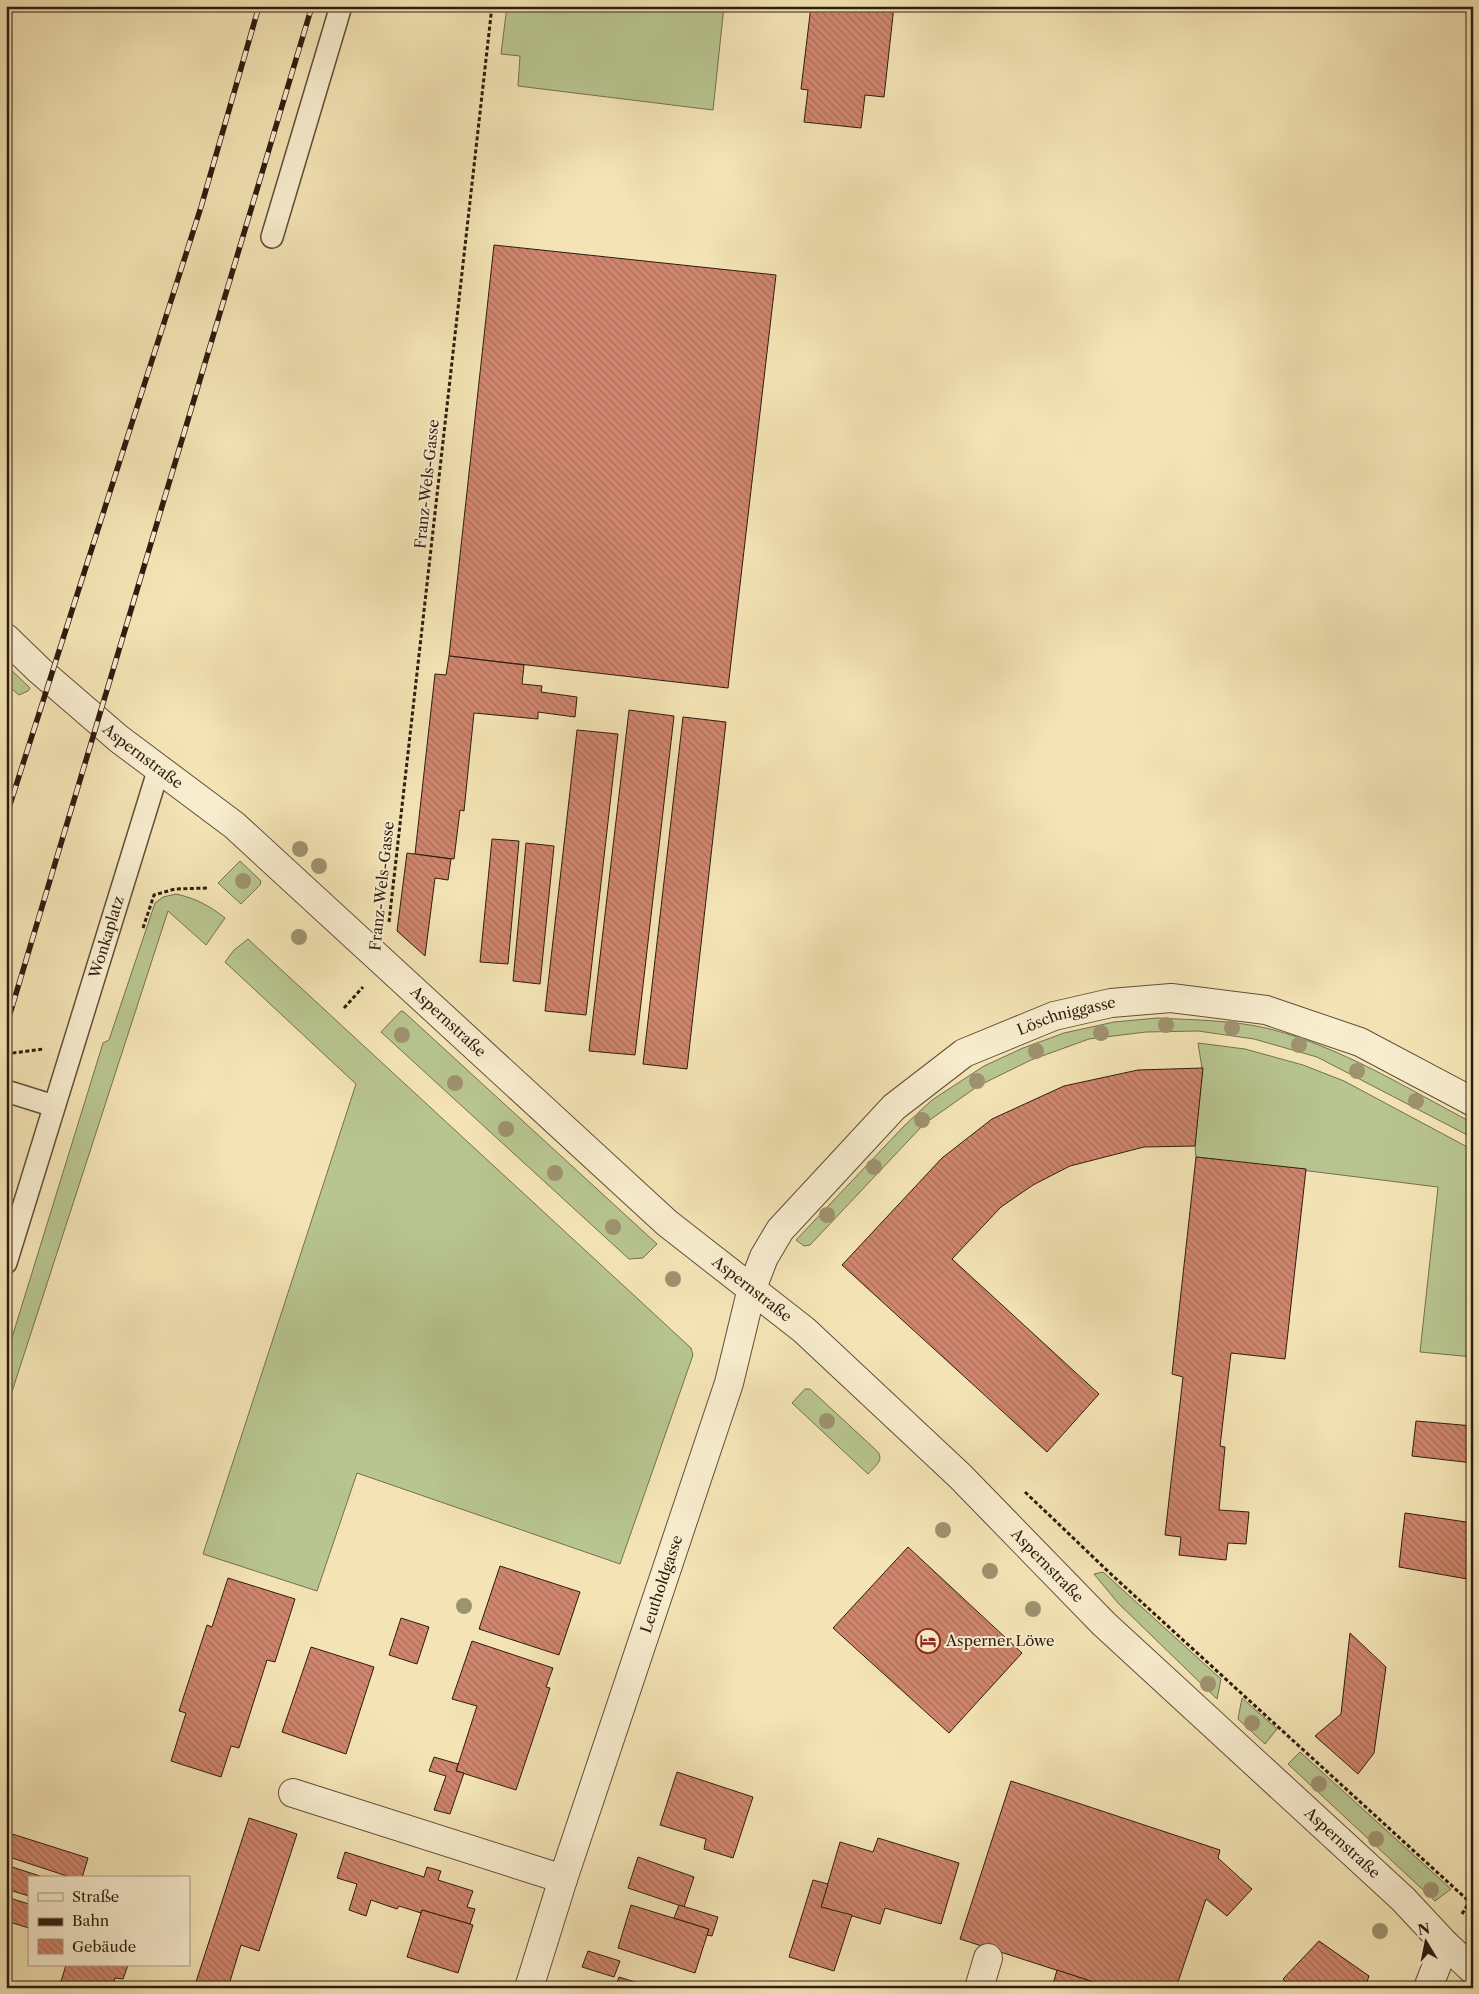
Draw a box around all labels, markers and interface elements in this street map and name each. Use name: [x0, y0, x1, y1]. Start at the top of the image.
street label: Franz-Wels-Gasse: [410, 418, 443, 550]
street label: Aspernstraße: [98, 719, 187, 793]
street label: Franz-Wels-Gasse: [365, 820, 398, 952]
street label: Wonkaplatz: [84, 894, 128, 981]
street label: Aspernstraße: [406, 981, 490, 1061]
street label: Löschniggasse: [1014, 993, 1116, 1039]
street label: Aspernstraße: [708, 1251, 796, 1326]
street label: Aspernstraße: [1007, 1524, 1088, 1606]
street label: Leutholdgasse: [636, 1533, 686, 1636]
hotel icon: Asperner Löwe: [915, 1628, 941, 1654]
place label: Asperner Löwe: [945, 1631, 1054, 1650]
street label: Aspernstraße: [1300, 1803, 1384, 1882]
legend: [28, 1876, 190, 1966]
text: Straße: [72, 1887, 119, 1906]
text: Bahn: [72, 1911, 110, 1930]
north arrow: [1402, 1916, 1452, 1966]
text: N: [1416, 1919, 1431, 1939]
text: Gebäude: [72, 1937, 136, 1956]

